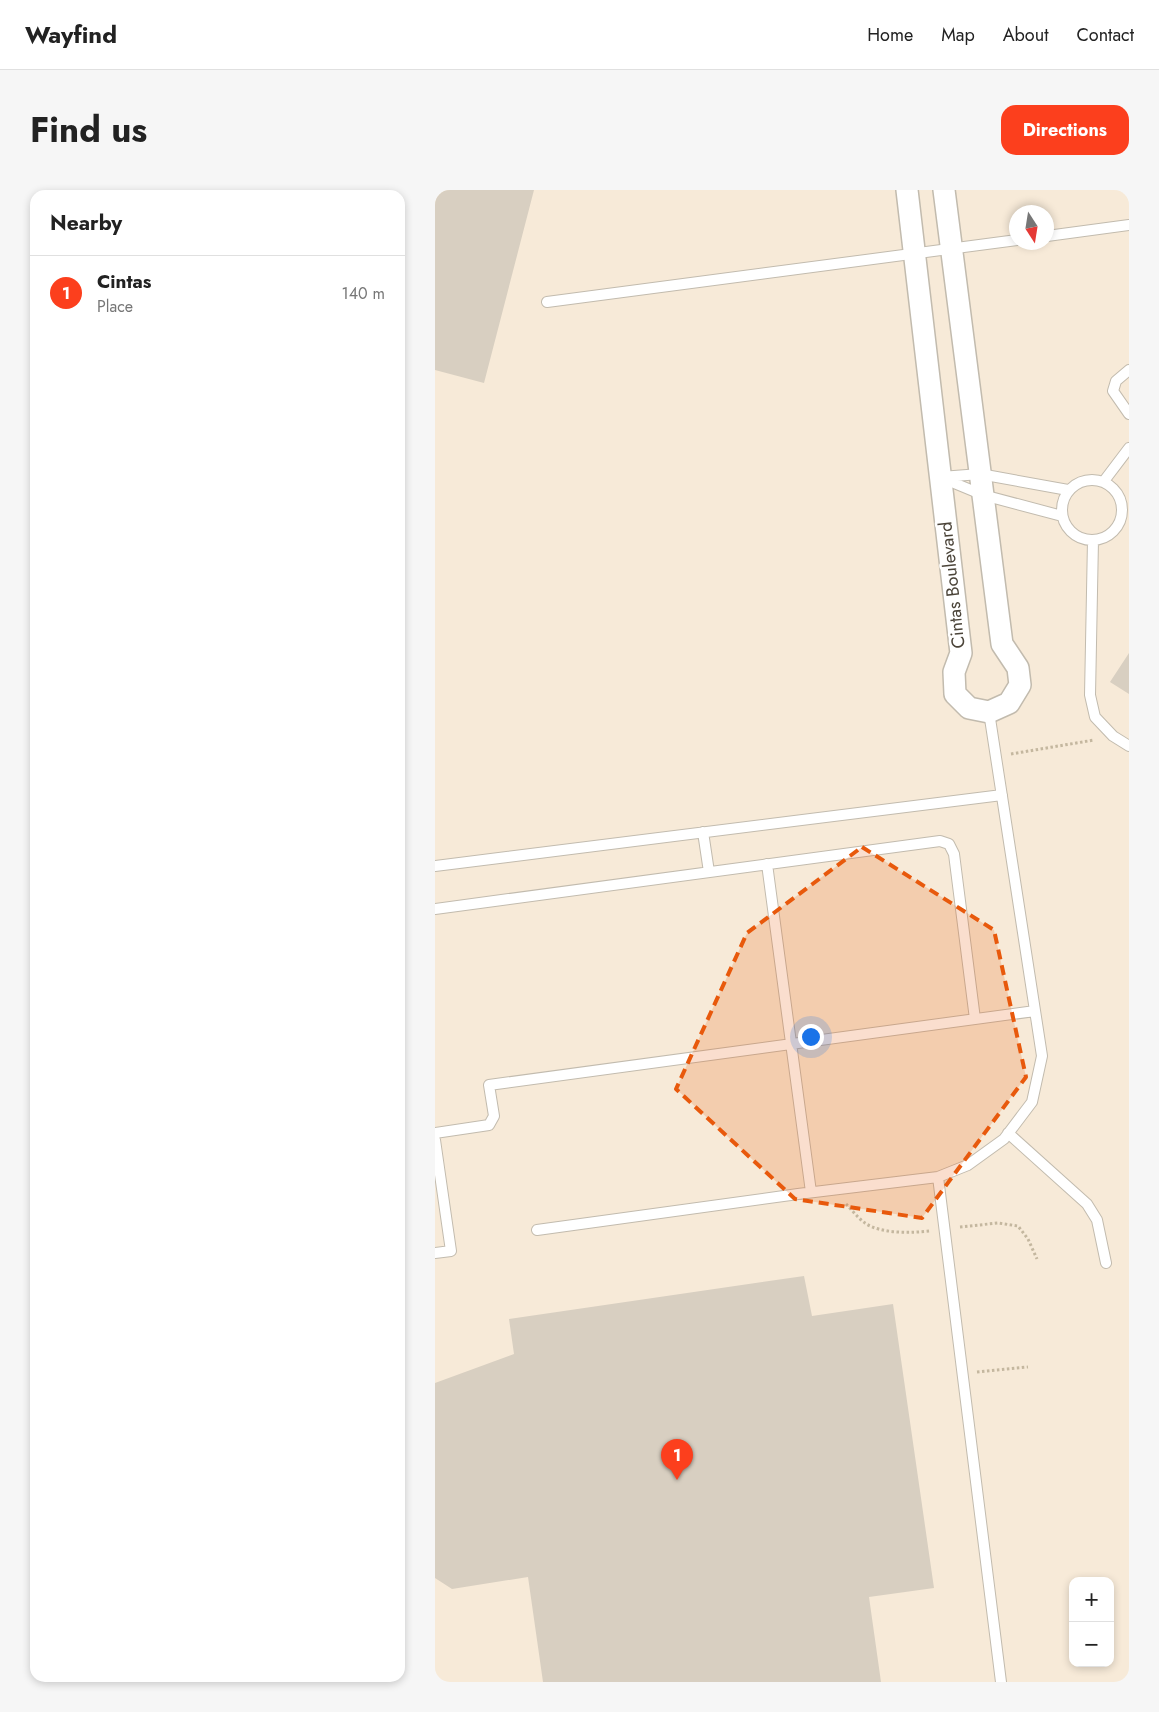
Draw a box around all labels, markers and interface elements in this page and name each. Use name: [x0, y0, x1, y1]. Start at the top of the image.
text: Wayfind: [25, 17, 117, 52]
text: Home: [867, 22, 913, 48]
text: Map: [941, 22, 975, 48]
text: About: [1003, 22, 1048, 48]
text: Contact: [1076, 22, 1134, 48]
text: Find us: [30, 105, 147, 155]
button: Directions: [1001, 105, 1129, 155]
north arrow: [1009, 205, 1054, 250]
text: Nearby: [50, 208, 122, 238]
text: Cintas: [97, 268, 151, 295]
text: 1: [62, 282, 70, 305]
text: 140 m: [342, 282, 385, 305]
text: Place: [97, 295, 133, 318]
street label: Cintas Boulevard: [932, 520, 972, 650]
your location: [798, 1024, 824, 1050]
pin: 1: [661, 1439, 693, 1480]
map controls: [1069, 1577, 1114, 1667]
button: +: [1069, 1577, 1114, 1622]
button: −: [1069, 1622, 1114, 1667]

